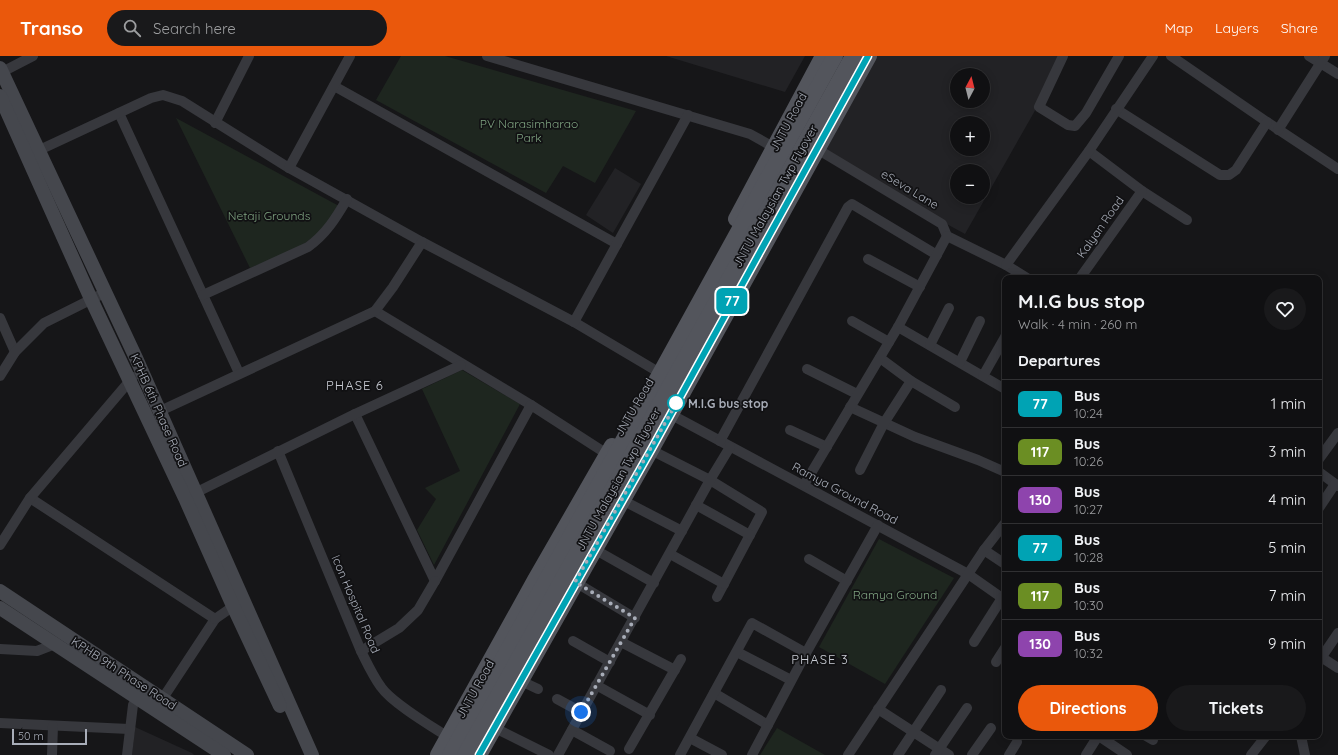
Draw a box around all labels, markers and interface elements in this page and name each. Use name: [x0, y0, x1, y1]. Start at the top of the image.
search box: [107, 10, 387, 46]
text: Transo: [20, 16, 83, 40]
icon: search: [121, 17, 143, 39]
text: Search here: [153, 19, 236, 38]
text: Map: [1164, 19, 1193, 37]
text: Layers: [1215, 19, 1259, 37]
text: Share: [1281, 19, 1318, 37]
north arrow: [950, 68, 990, 108]
map controls: [950, 68, 990, 204]
street label: JNTU Road: [766, 90, 810, 154]
park label: PV Narasimharao Park: [480, 116, 578, 145]
button: +: [950, 116, 990, 156]
street label: JNTU Malaysian Twp Flyover: [729, 122, 821, 270]
button: −: [950, 164, 990, 204]
street label: eSeva Lane: [878, 166, 942, 212]
street label: Kalyan Road: [1073, 193, 1127, 261]
park label: Netaji Grounds: [228, 208, 311, 223]
line badge: 77: [714, 288, 750, 314]
button: heart: [1264, 288, 1306, 330]
text: M.I.G bus stop: [1018, 289, 1145, 313]
text: 77: [724, 292, 740, 310]
text: Walk · 4 min · 260 m: [1018, 316, 1137, 332]
street label: KPHB 6th Phase Road: [127, 351, 191, 469]
text: Departures: [1018, 351, 1100, 370]
street label: JNTU Road: [611, 375, 657, 439]
district label: PHASE 6: [326, 377, 384, 393]
text: Bus: [1074, 386, 1100, 405]
marker: M.I.G bus stop: [667, 394, 685, 412]
text: 1 min: [1271, 394, 1306, 413]
text: 77: [1032, 395, 1048, 413]
place label: M.I.G bus stop: [688, 396, 769, 411]
street label: JNTU Malaysian Twp Flyover: [572, 405, 664, 553]
text: 10:24: [1074, 405, 1103, 421]
text: Bus: [1074, 434, 1100, 453]
text: 3 min: [1268, 442, 1306, 461]
text: 117: [1031, 443, 1049, 461]
text: 10:26: [1074, 453, 1103, 469]
street label: Ramya Ground Road: [790, 459, 900, 527]
text: Bus: [1074, 482, 1100, 501]
text: 4 min: [1268, 490, 1306, 509]
text: 130: [1029, 491, 1051, 509]
text: 10:27: [1074, 501, 1103, 517]
text: Bus: [1074, 530, 1100, 549]
text: 5 min: [1268, 538, 1306, 557]
text: 77: [1032, 539, 1048, 557]
text: 10:28: [1074, 549, 1103, 565]
street label: Icon Hospital Road: [329, 553, 383, 655]
text: Bus: [1074, 578, 1100, 597]
text: 7 min: [1269, 586, 1306, 605]
park label: Ramya Ground: [853, 587, 937, 602]
text: 117: [1031, 587, 1049, 605]
text: 10:30: [1074, 597, 1104, 613]
text: Bus: [1074, 626, 1100, 645]
street label: KPHB 9th Phase Road: [69, 633, 179, 713]
text: 9 min: [1268, 634, 1306, 653]
text: 130: [1029, 635, 1051, 653]
text: 10:32: [1074, 645, 1103, 661]
district label: PHASE 3: [791, 651, 849, 667]
street label: JNTU Road: [453, 657, 497, 721]
button: Directions: [1018, 685, 1158, 731]
button: Tickets: [1166, 685, 1306, 731]
your location: [571, 702, 591, 722]
scale bar: [12, 727, 87, 746]
text: 50 m: [18, 729, 44, 743]

